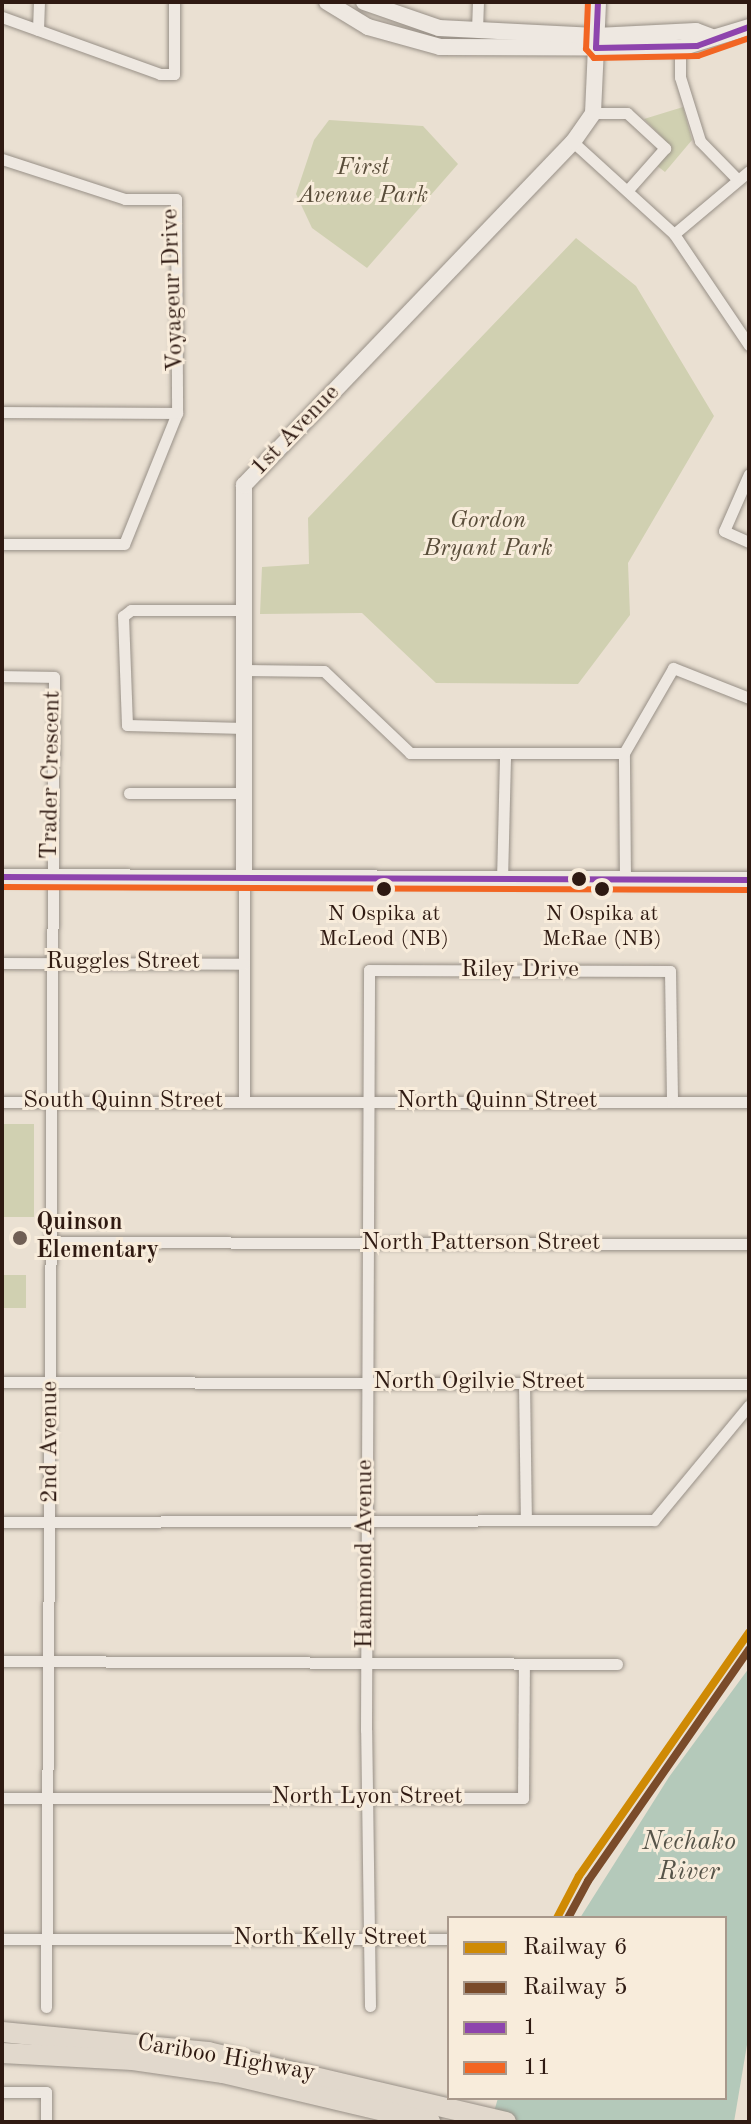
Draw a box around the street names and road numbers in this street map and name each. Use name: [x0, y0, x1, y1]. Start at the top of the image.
street label: Voyageur Drive: [157, 208, 191, 372]
street label: 1st Avenue: [245, 379, 347, 483]
street label: Trader Crescent: [36, 690, 68, 860]
street label: Ruggles Street: [46, 949, 200, 977]
street label: Riley Drive: [461, 957, 579, 985]
street label: South Quinn Street: [23, 1088, 223, 1116]
street label: North Quinn Street: [397, 1088, 597, 1116]
street label: North Patterson Street: [362, 1230, 600, 1258]
street label: North Ogilvie Street: [373, 1369, 585, 1397]
street label: 2nd Avenue: [37, 1381, 65, 1503]
street label: Hammond Avenue: [352, 1459, 380, 1649]
street label: North Lyon Street: [271, 1784, 463, 1812]
street label: North Kelly Street: [233, 1925, 427, 1953]
street label: Cariboo Highway: [135, 2029, 317, 2089]

